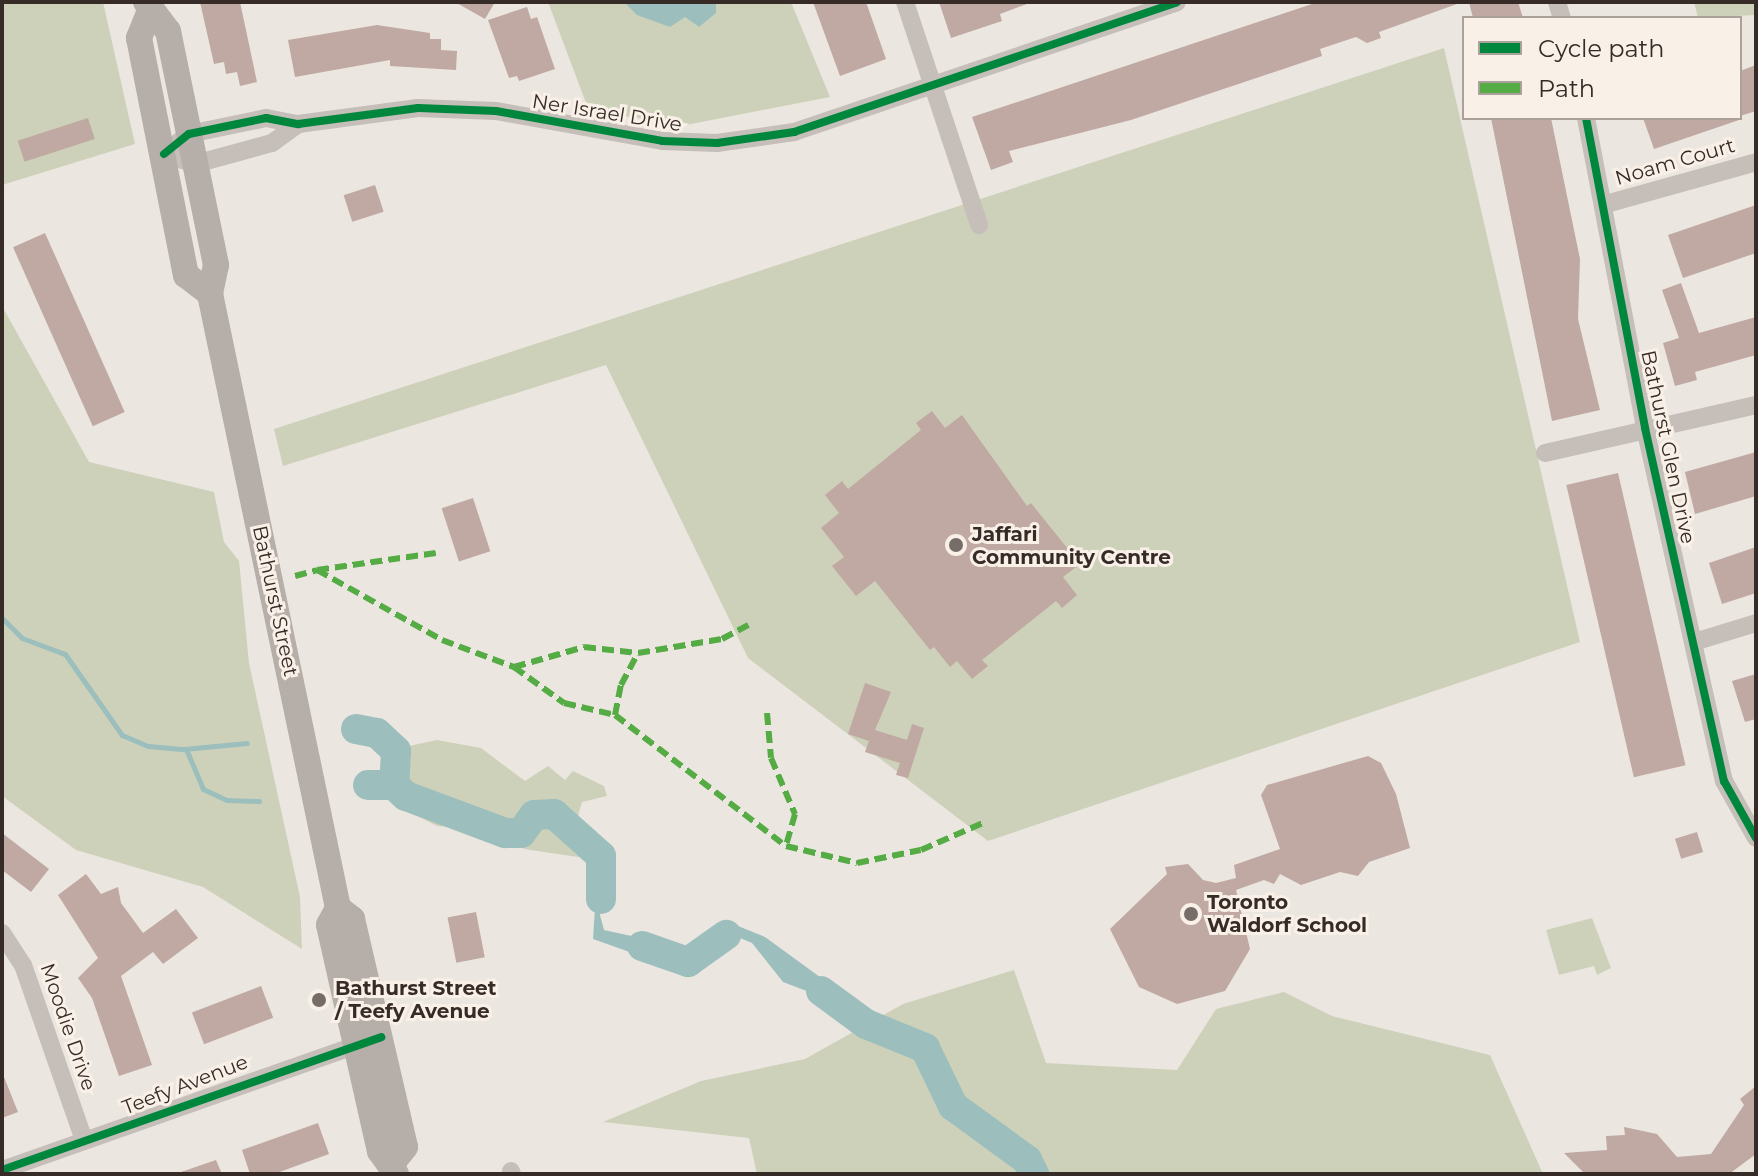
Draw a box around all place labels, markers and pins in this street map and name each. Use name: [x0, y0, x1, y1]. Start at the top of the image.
place label: Jaffari Community Centre: [972, 522, 1171, 569]
marker: Jaffari Community Centre: [947, 536, 965, 554]
place label: Toronto Waldorf School: [1207, 890, 1367, 937]
marker: Toronto Waldorf School: [1182, 905, 1200, 923]
place label: Bathurst Street / Teefy Avenue: [335, 976, 496, 1023]
marker: Bathurst Street / Teefy Avenue: [310, 991, 328, 1009]

